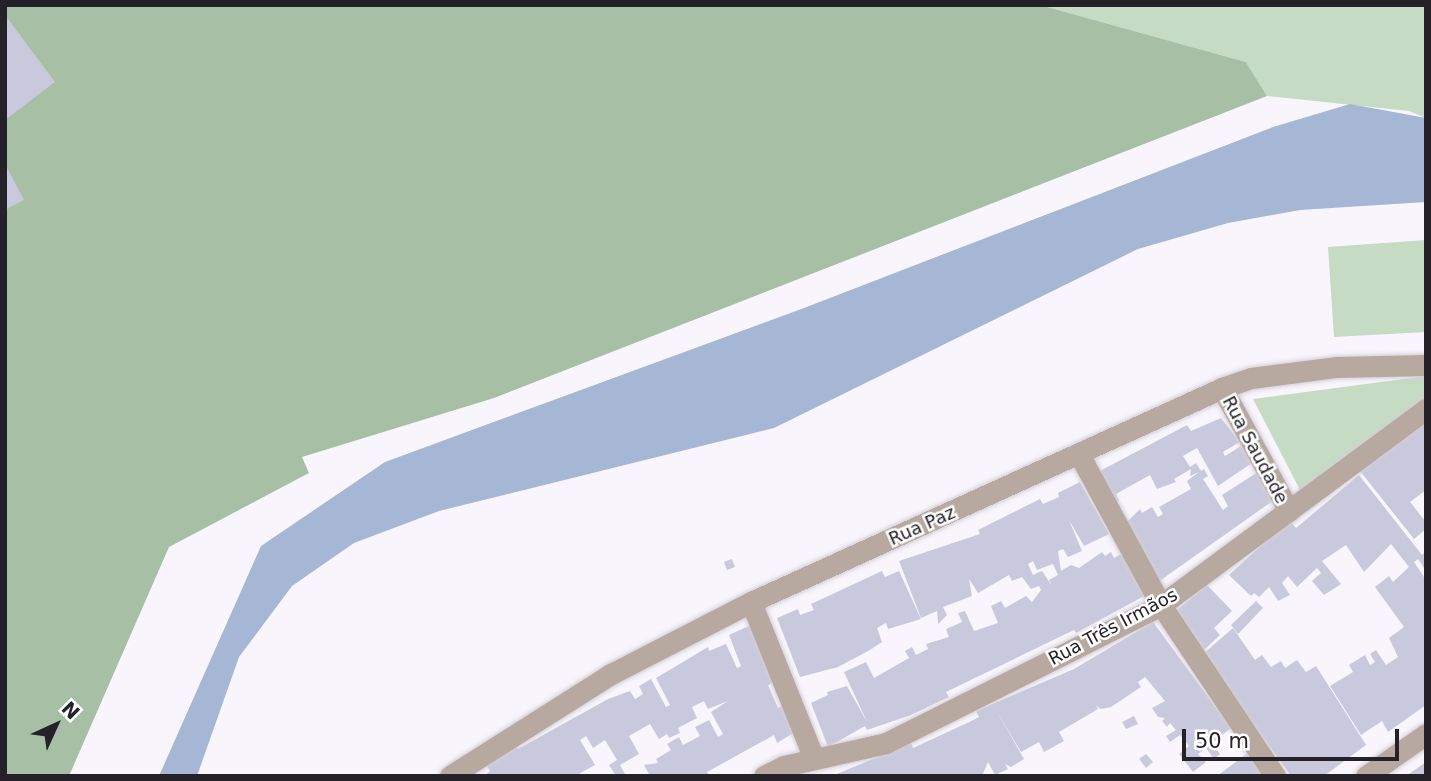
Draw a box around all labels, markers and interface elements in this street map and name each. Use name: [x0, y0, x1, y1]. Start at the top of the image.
street label: Rua Saudade: [1218, 393, 1292, 507]
street label: Rua Paz: [885, 502, 959, 550]
street label: Rua Três Irmãos: [1045, 584, 1181, 670]
north arrow: [21, 690, 91, 760]
text: N: [57, 697, 84, 724]
scale bar: [1186, 714, 1403, 758]
text: 50 m: [1195, 729, 1249, 753]

